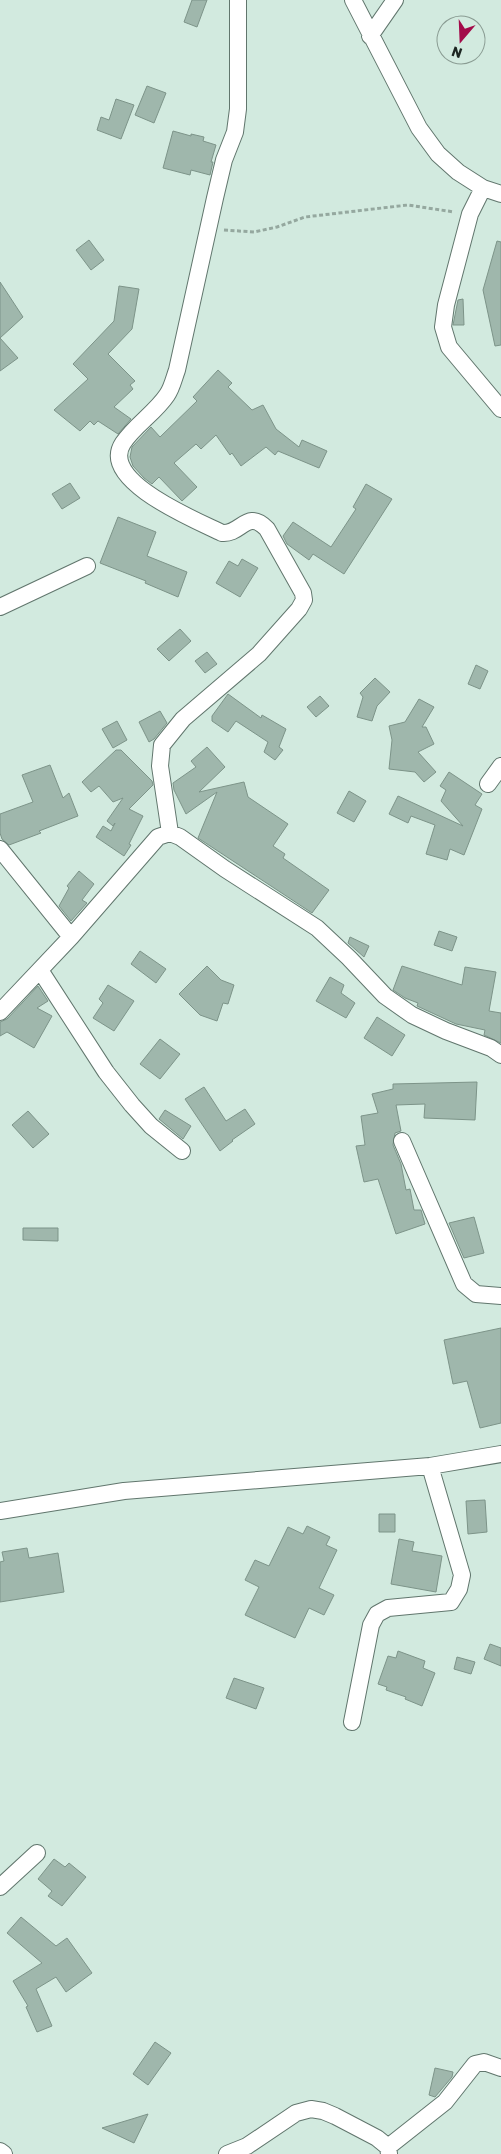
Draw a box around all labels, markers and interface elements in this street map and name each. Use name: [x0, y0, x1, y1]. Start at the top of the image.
north arrow: [436, 15, 486, 65]
text: N: [449, 42, 464, 61]

